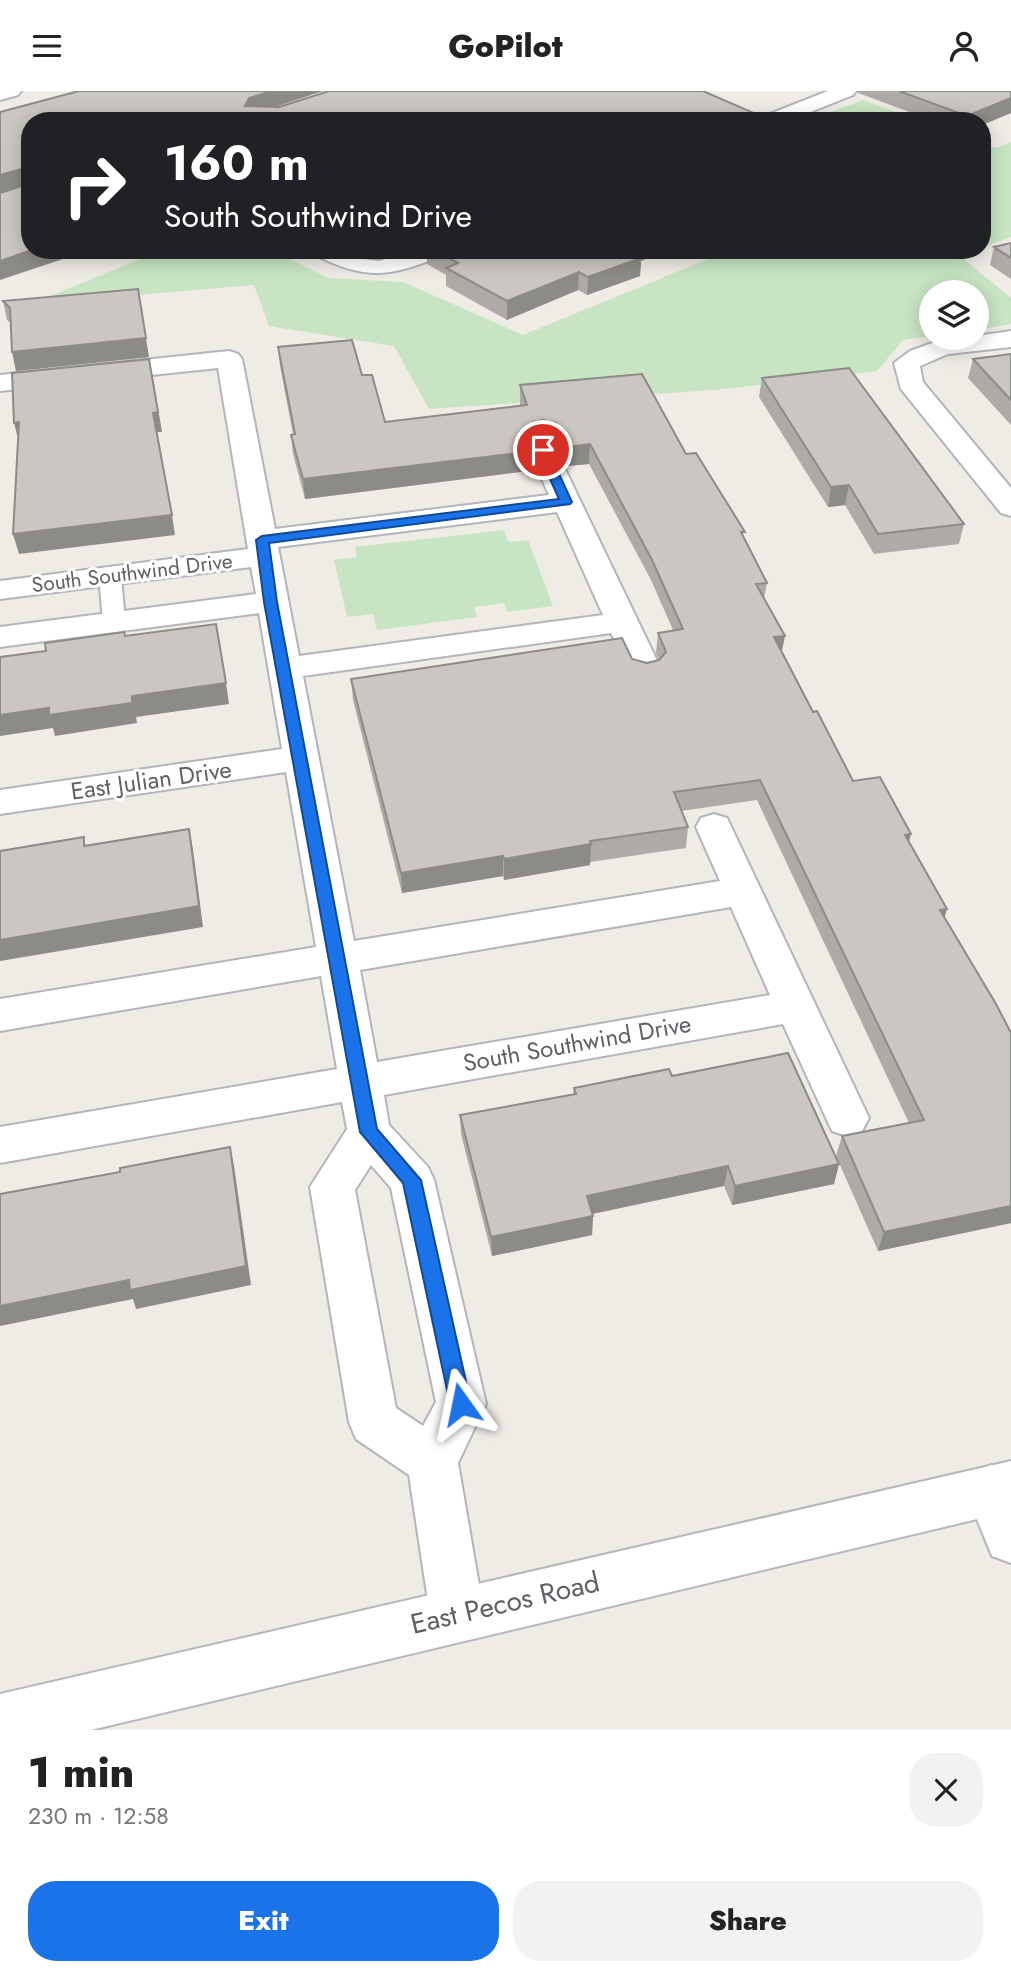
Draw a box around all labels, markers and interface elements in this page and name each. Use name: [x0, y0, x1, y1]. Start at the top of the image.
text: GoPilot: [448, 23, 563, 69]
icon: menu: [28, 27, 66, 65]
icon: person: [945, 27, 983, 65]
text: 160 m: [164, 128, 309, 198]
icon: right: [49, 140, 140, 231]
text: South Southwind Drive: [164, 193, 472, 239]
map controls: [919, 280, 989, 350]
button: layers: [919, 280, 989, 350]
pin: [513, 420, 573, 480]
icon: arrive: [524, 431, 562, 469]
street label: South Southwind Drive: [30, 546, 234, 600]
street label: East Julian Drive: [68, 751, 234, 809]
street label: South Southwind Drive: [460, 1006, 694, 1080]
position arrow: [424, 1367, 498, 1441]
street label: East Pecos Road: [406, 1561, 604, 1645]
text: 1 min: [28, 1742, 134, 1803]
button: close: [909, 1753, 983, 1827]
text: 230 m · 12:58: [28, 1799, 169, 1833]
button: Exit: [28, 1881, 499, 1961]
button: Share: [513, 1881, 983, 1961]

